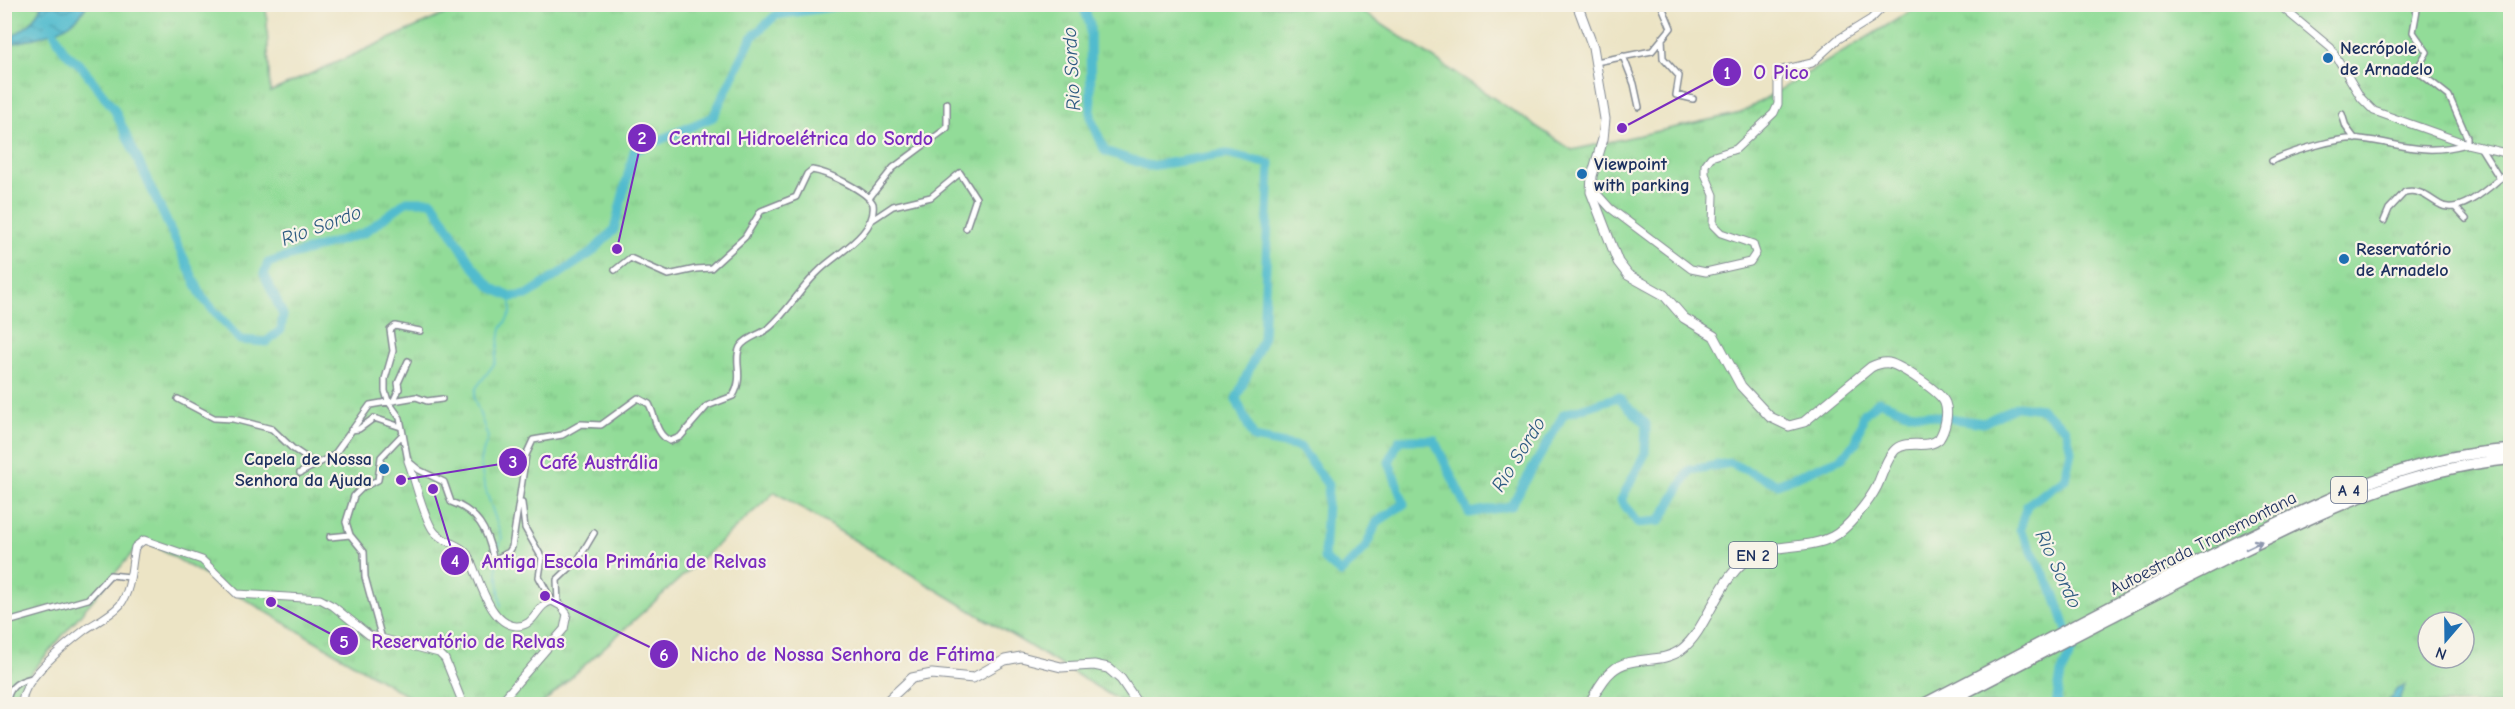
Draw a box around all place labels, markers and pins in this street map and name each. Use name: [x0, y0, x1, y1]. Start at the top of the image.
place label: Necrópole de Arnadelo: [2340, 38, 2433, 80]
marker: Necrópole de Arnadelo: [2321, 51, 2335, 65]
callout: O Pico: [1712, 53, 1821, 91]
callout: Central Hidroelétrica do Sordo: [627, 119, 946, 157]
place label: Viewpoint with parking: [1594, 154, 1690, 196]
marker: Viewpoint with parking: [1575, 167, 1589, 181]
place label: Reservatório de Arnadelo: [2356, 239, 2451, 281]
marker: Reservatório de Arnadelo: [2337, 252, 2351, 266]
callout: Café Austrália: [498, 443, 670, 481]
place label: Capela de Nossa Senhora da Ajuda: [235, 449, 372, 491]
marker: Capela de Nossa Senhora da Ajuda: [377, 462, 391, 476]
callout: Antiga Escola Primária de Relvas: [440, 542, 778, 580]
callout: Reservatório de Relvas: [329, 622, 577, 660]
callout: Nicho de Nossa Senhora de Fátima: [649, 635, 1007, 673]

